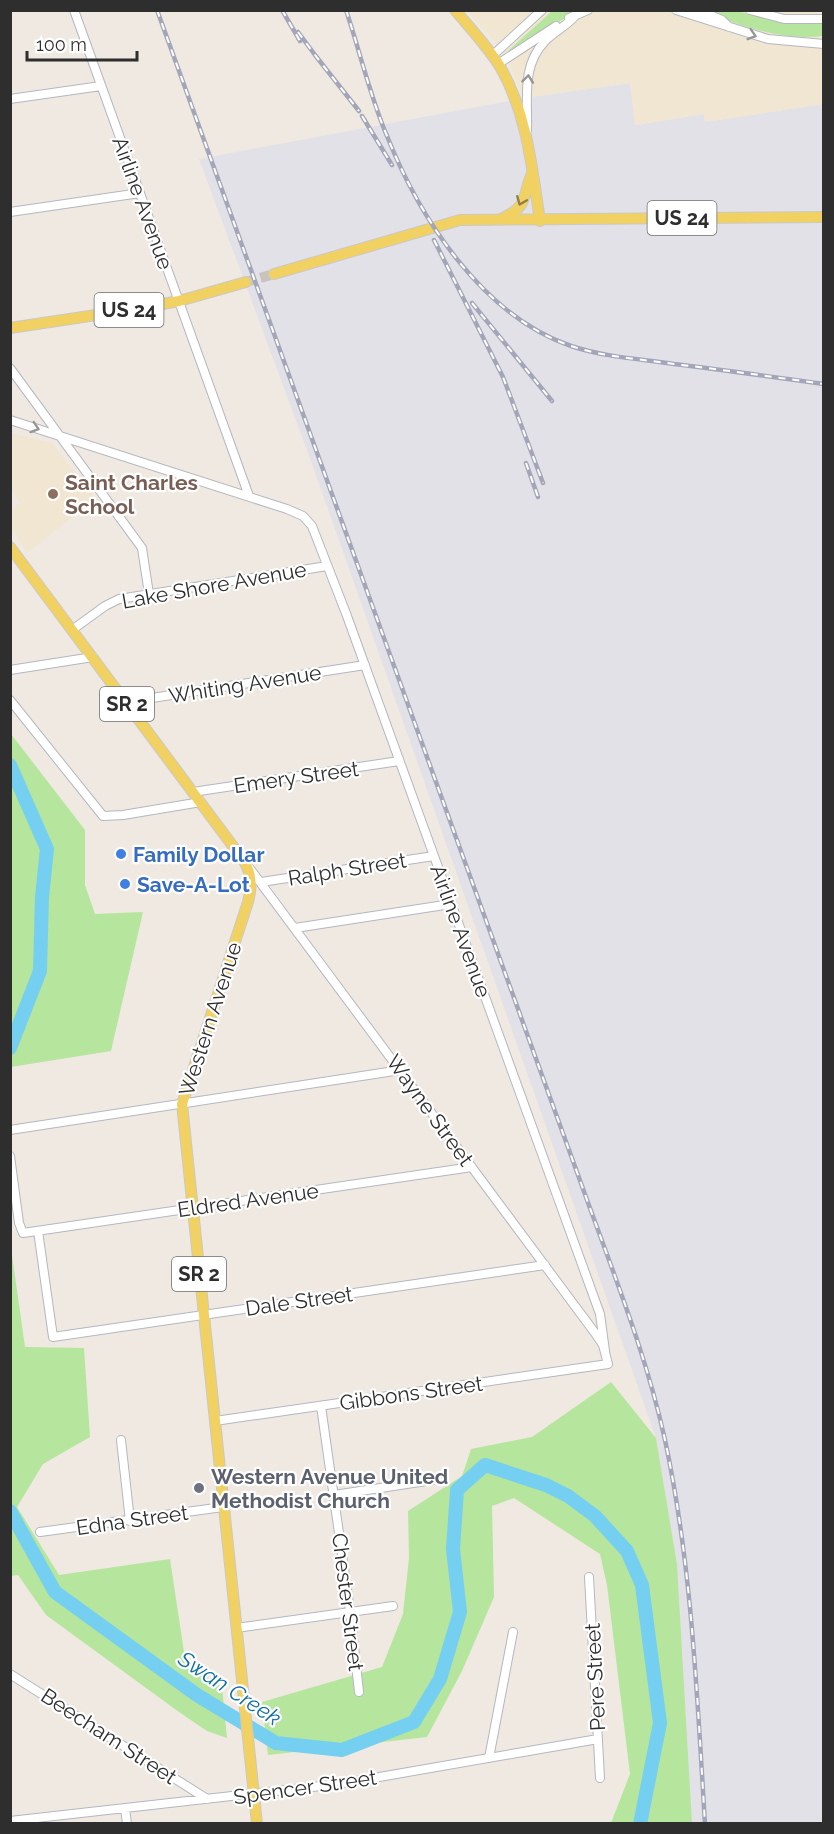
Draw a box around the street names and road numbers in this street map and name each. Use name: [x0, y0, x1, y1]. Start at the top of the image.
street label: Airline Avenue: [107, 133, 179, 273]
road number: US 24: [648, 201, 716, 235]
road number: US 24: [94, 293, 164, 327]
street label: Lake Shore Avenue: [120, 556, 308, 614]
street label: Whiting Avenue: [167, 660, 323, 708]
road number: SR 2: [100, 687, 154, 721]
street label: Emery Street: [232, 756, 360, 798]
street label: Ralph Street: [286, 847, 408, 891]
street label: Airline Avenue: [425, 861, 497, 1001]
street label: Western Avenue: [173, 939, 247, 1099]
street label: Wayne Street: [381, 1049, 479, 1171]
street label: Eldred Avenue: [176, 1178, 320, 1222]
road number: SR 2: [172, 1257, 226, 1291]
street label: Dale Street: [244, 1281, 354, 1321]
street label: Gibbons Street: [338, 1371, 484, 1415]
street label: Edna Street: [74, 1500, 190, 1540]
street label: Chester Street: [327, 1532, 369, 1672]
street label: Pere Street: [580, 1622, 610, 1732]
street label: Beecham Street: [36, 1683, 182, 1789]
street label: Spencer Street: [232, 1765, 378, 1809]

